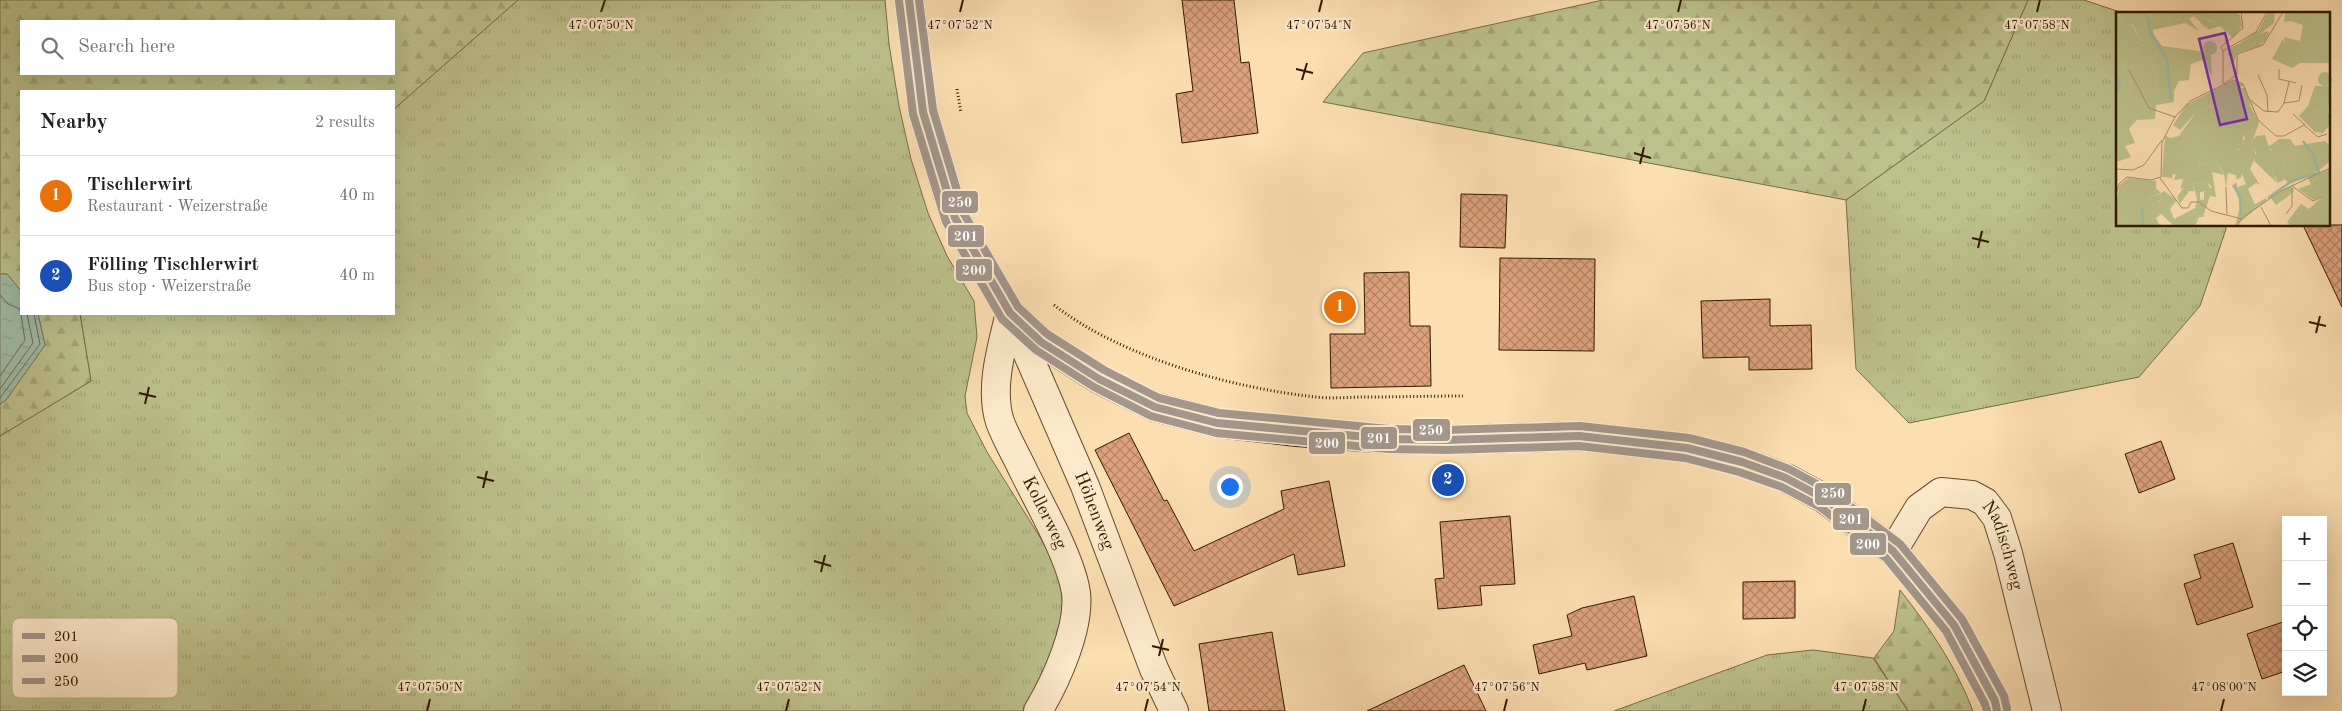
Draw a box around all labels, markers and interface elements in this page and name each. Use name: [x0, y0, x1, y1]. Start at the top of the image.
inset map: [2116, 12, 2330, 226]
text: 47°07'50"N: [568, 19, 634, 32]
text: 47°07'52"N: [927, 19, 993, 32]
text: 47°07'54"N: [1286, 19, 1352, 32]
text: 47°07'56"N: [1645, 19, 1711, 32]
text: 47°07'58"N: [2004, 19, 2070, 32]
search box: [20, 20, 395, 75]
icon: search: [38, 34, 66, 62]
text: Search here: [78, 38, 175, 57]
text: Nearby: [40, 112, 108, 133]
text: 2 results: [315, 115, 375, 131]
text: Tischlerwirt: [87, 176, 193, 195]
text: 1: [51, 188, 61, 204]
text: 40 m: [339, 188, 375, 204]
line badge: 250: [941, 190, 979, 214]
text: 250: [948, 196, 972, 210]
text: Restaurant · Weizerstraße: [87, 199, 268, 215]
line badge: 201: [947, 224, 985, 248]
text: 201: [954, 230, 978, 244]
text: Fölling Tischlerwirt: [87, 256, 259, 275]
line badge: 200: [955, 258, 993, 282]
text: 200: [962, 264, 986, 278]
text: 2: [51, 268, 61, 284]
text: 40 m: [339, 268, 375, 284]
text: Bus stop · Weizerstraße: [87, 279, 251, 295]
pin: 1: [1324, 288, 1356, 326]
line badge: 250: [1412, 418, 1451, 442]
text: 250: [1419, 424, 1443, 438]
line badge: 201: [1360, 426, 1398, 450]
line badge: 200: [1308, 431, 1346, 455]
text: 201: [1367, 432, 1391, 446]
text: 200: [1315, 437, 1339, 451]
pin: 2: [1432, 461, 1464, 499]
street label: Höhenweg: [1071, 469, 1117, 553]
street label: Kollerweg: [1019, 473, 1070, 552]
your location: [1217, 474, 1243, 500]
line badge: 250: [1814, 482, 1852, 506]
text: 250: [1821, 487, 1845, 501]
street label: Nadischweg: [1978, 497, 2026, 592]
line badge: 201: [1832, 507, 1870, 531]
text: 201: [1839, 513, 1863, 527]
map controls: [2282, 516, 2327, 696]
button: +: [2282, 516, 2327, 561]
line badge: 200: [1849, 532, 1887, 556]
text: 200: [1856, 538, 1880, 552]
button: −: [2282, 561, 2327, 606]
button: locate: [2282, 606, 2327, 651]
legend: [12, 618, 178, 698]
text: 201: [54, 630, 78, 644]
button: layers: [2282, 651, 2327, 696]
text: 200: [54, 652, 78, 666]
text: 250: [54, 675, 78, 689]
text: 47°07'50"N: [397, 681, 463, 694]
text: 47°07'52"N: [756, 681, 822, 694]
text: 47°07'54"N: [1115, 681, 1181, 694]
text: 47°07'56"N: [1474, 681, 1540, 694]
text: 47°07'58"N: [1833, 681, 1899, 694]
text: 47°08'00"N: [2191, 682, 2257, 694]

